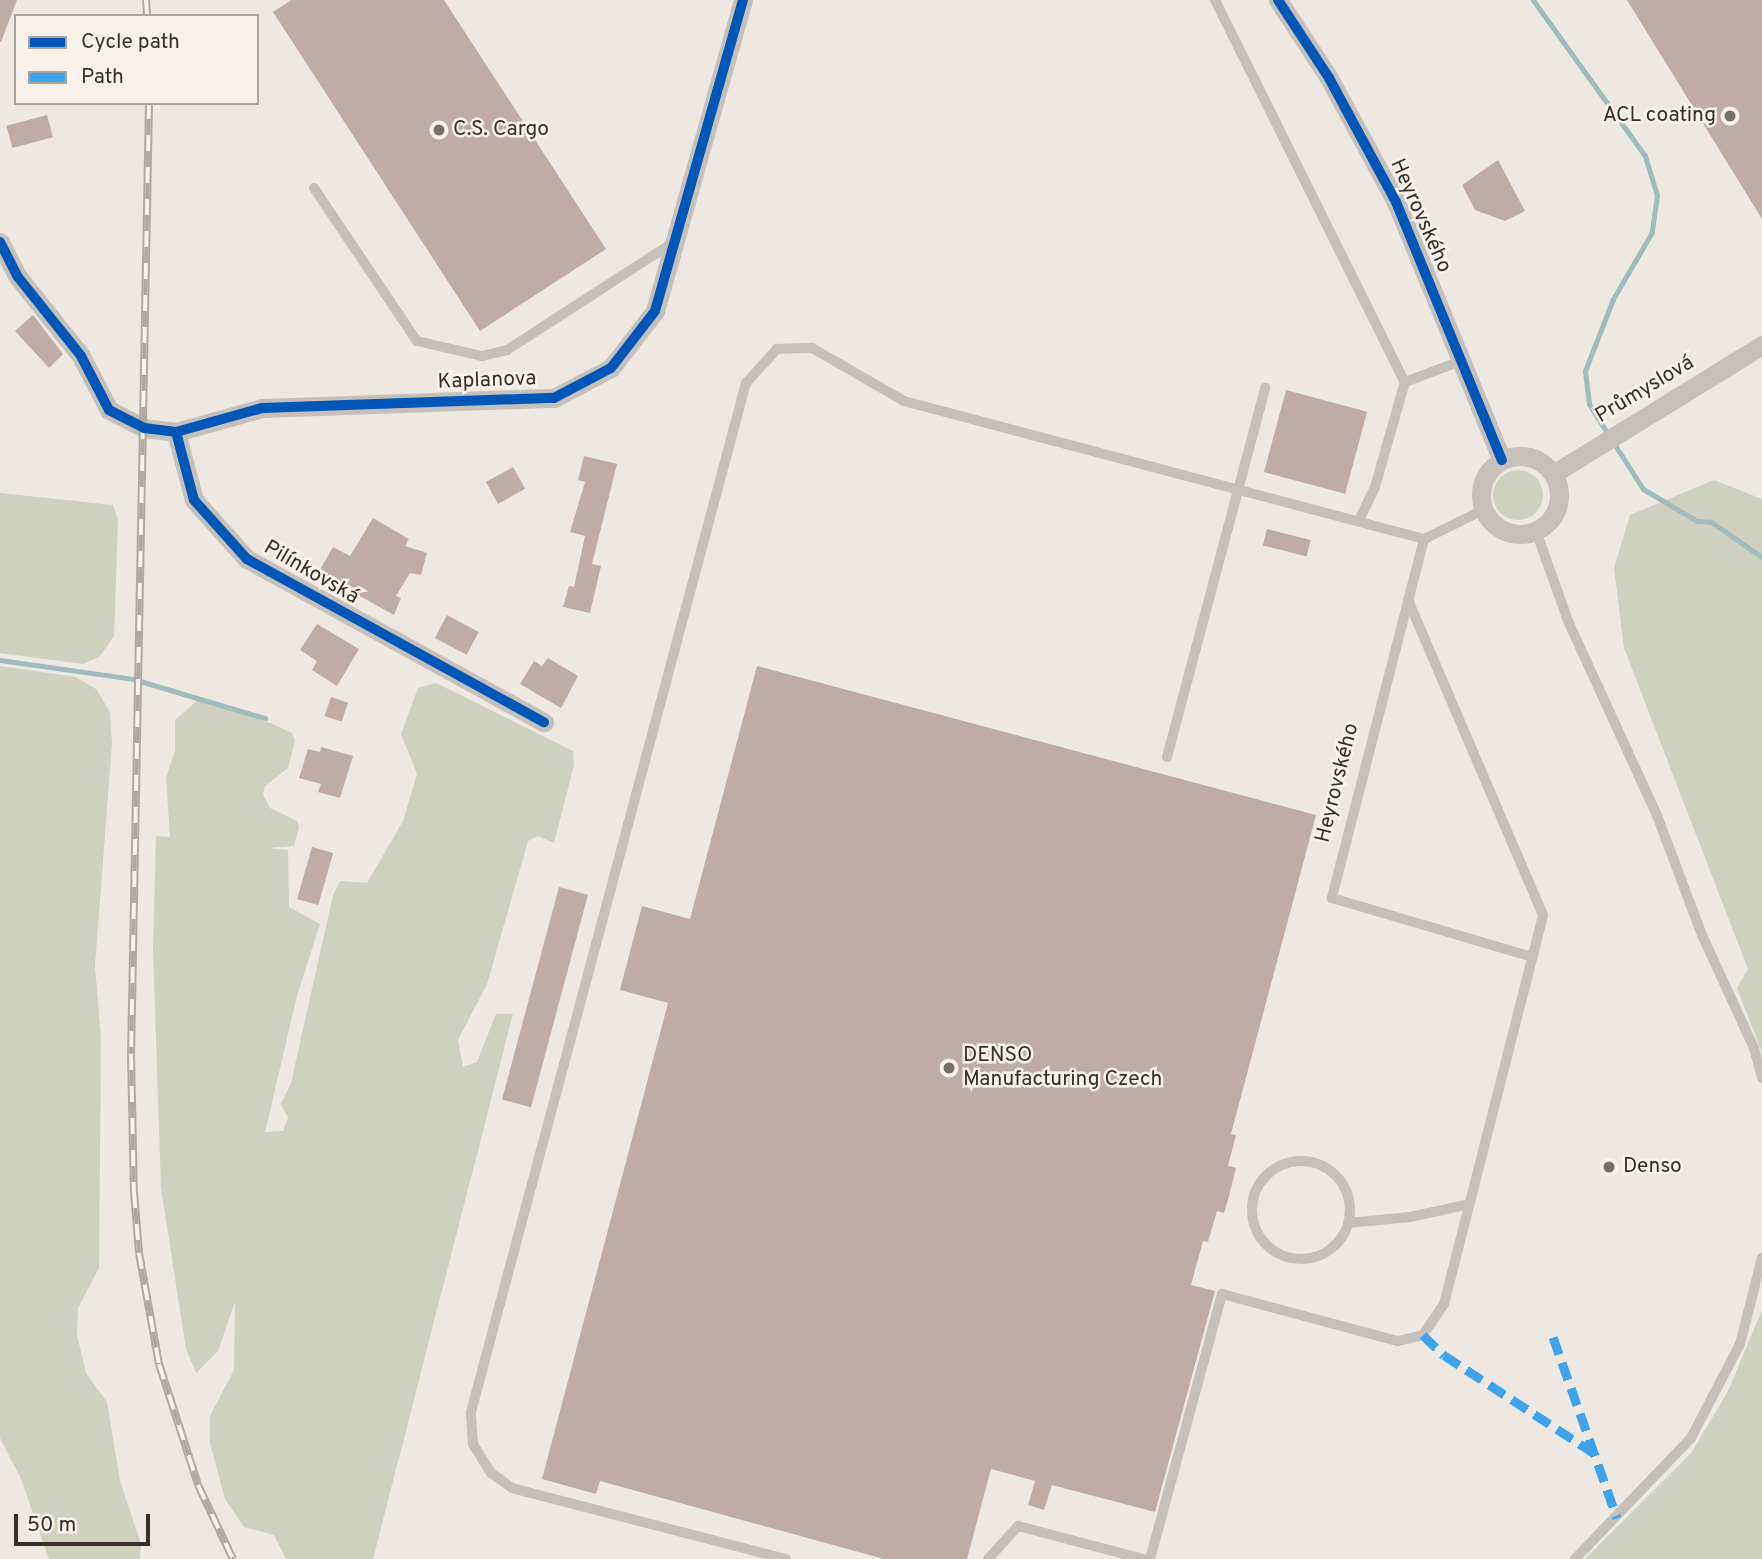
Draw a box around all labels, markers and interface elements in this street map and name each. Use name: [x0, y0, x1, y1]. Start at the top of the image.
legend: [14, 14, 259, 105]
text: Cycle path: [81, 29, 180, 56]
text: Path: [81, 64, 124, 91]
place label: ACL coating: [1602, 103, 1716, 129]
marker: ACL coating: [1722, 108, 1738, 124]
place label: C.S. Cargo: [453, 117, 549, 143]
marker: C.S. Cargo: [431, 122, 447, 138]
street label: Heyrovského: [1384, 155, 1456, 277]
street label: Průmyslová: [1591, 351, 1699, 429]
street label: Kaplanova: [437, 367, 537, 395]
street label: Pilínkovská: [259, 536, 363, 610]
street label: Heyrovského: [1311, 721, 1365, 845]
place label: DENSO Manufacturing Czech: [963, 1043, 1162, 1093]
marker: DENSO Manufacturing Czech: [941, 1060, 957, 1076]
place label: Denso: [1623, 1154, 1682, 1180]
marker: Denso: [1601, 1159, 1617, 1175]
scale bar: [18, 1500, 154, 1544]
text: 50 m: [27, 1512, 76, 1539]

